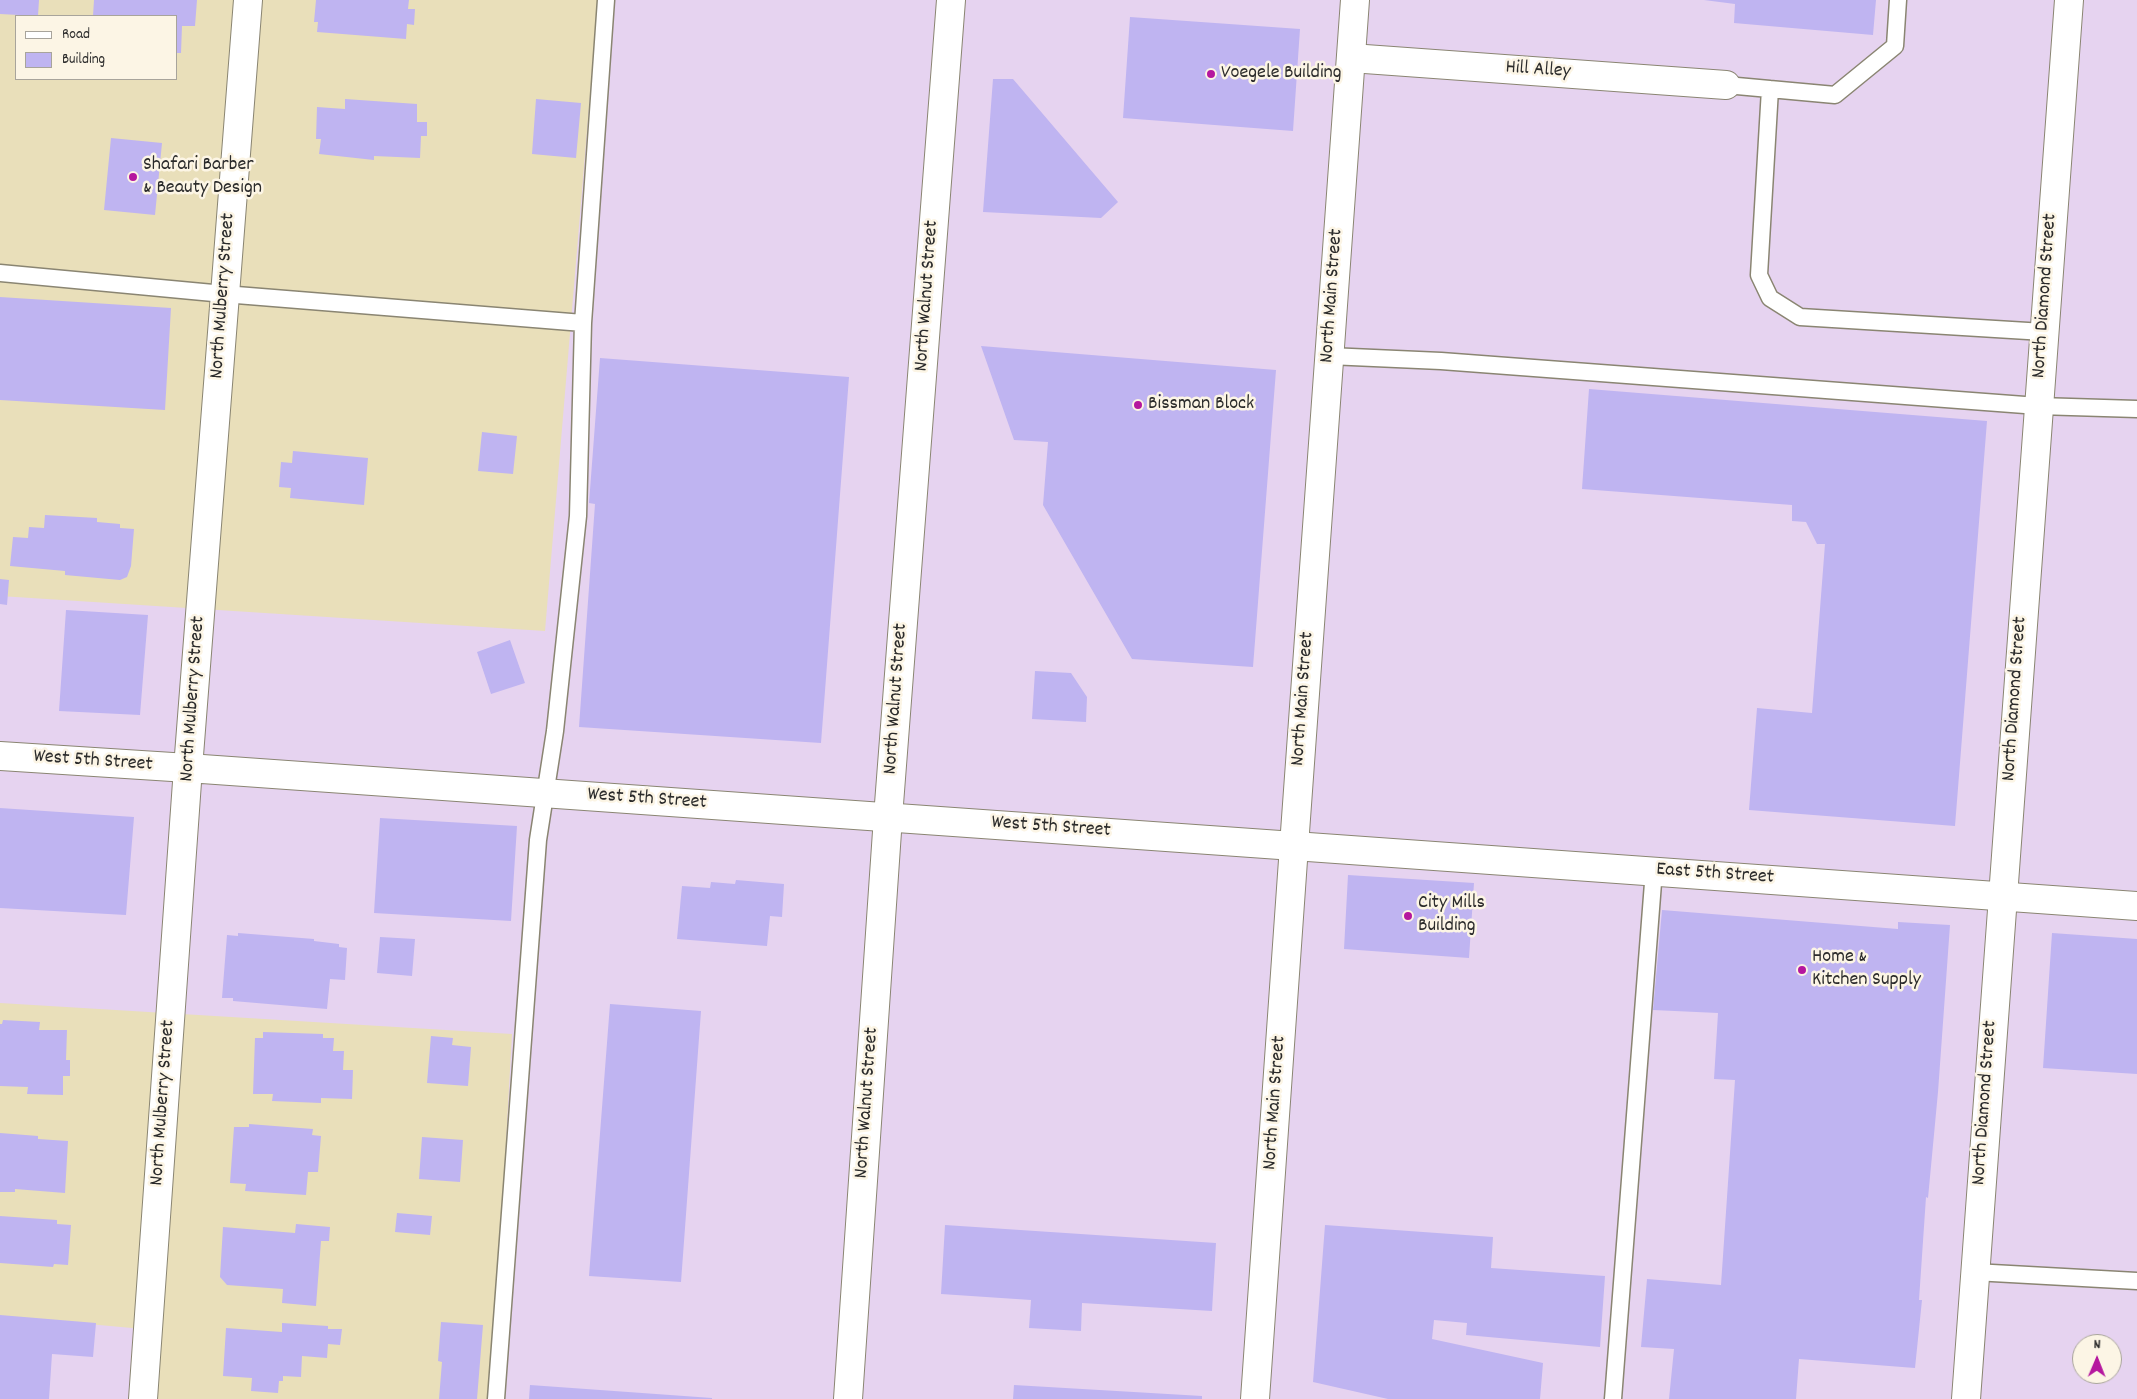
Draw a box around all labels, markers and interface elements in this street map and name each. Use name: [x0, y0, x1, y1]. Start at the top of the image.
legend: [15, 15, 178, 80]
text: Road: [62, 24, 90, 46]
text: Building: [62, 49, 105, 71]
street label: Hill Alley: [1505, 57, 1571, 85]
place label: Voegele Building: [1221, 62, 1342, 86]
marker: Voegele Building: [1205, 68, 1217, 80]
place label: Shafari Barber & Beauty Design: [143, 154, 262, 201]
marker: Shafari Barber & Beauty Design: [127, 171, 139, 183]
street label: North Mulberry Street: [206, 212, 242, 380]
street label: North Diamond Street: [2028, 213, 2064, 379]
street label: North Walnut Street: [911, 220, 945, 372]
street label: North Main Street: [1316, 228, 1350, 364]
place label: Bissman Block: [1148, 393, 1254, 417]
marker: Bissman Block: [1132, 399, 1144, 411]
street label: North Mulberry Street: [176, 615, 212, 783]
street label: North Diamond Street: [1998, 616, 2034, 782]
street label: North Walnut Street: [880, 623, 914, 775]
street label: North Main Street: [1287, 631, 1321, 767]
street label: West 5th Street: [32, 746, 154, 778]
street label: West 5th Street: [586, 784, 708, 816]
street label: West 5th Street: [990, 812, 1112, 844]
street label: East 5th Street: [1655, 859, 1775, 891]
place label: City Mills Building: [1418, 892, 1485, 939]
marker: City Mills Building: [1402, 910, 1414, 922]
place label: Home & Kitchen Supply: [1812, 946, 1921, 993]
marker: Home & Kitchen Supply: [1796, 964, 1808, 976]
street label: North Mulberry Street: [146, 1019, 182, 1187]
street label: North Diamond Street: [1968, 1020, 2004, 1186]
street label: North Walnut Street: [851, 1027, 885, 1179]
street label: North Main Street: [1259, 1035, 1293, 1171]
north arrow: [2072, 1334, 2122, 1384]
text: N: [2094, 1335, 2101, 1355]

